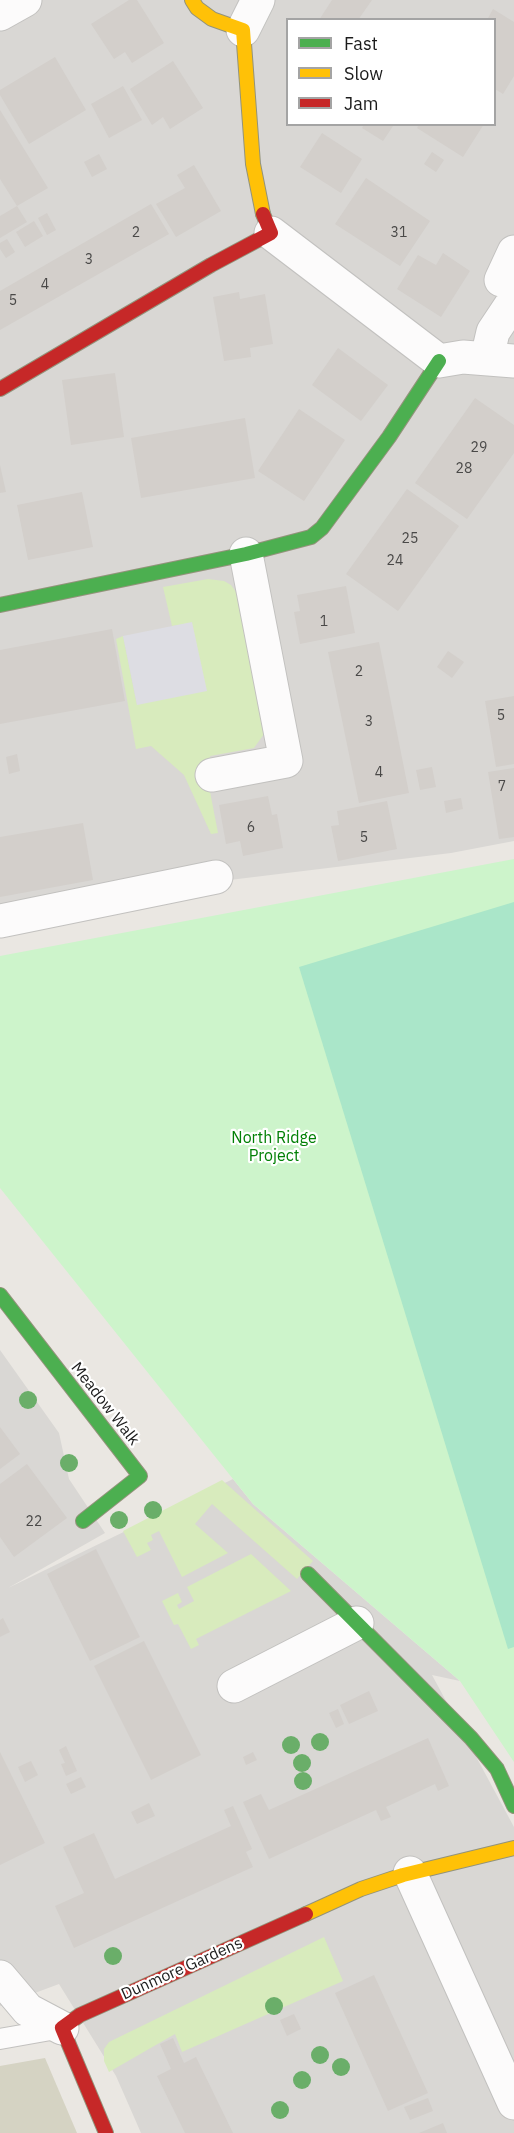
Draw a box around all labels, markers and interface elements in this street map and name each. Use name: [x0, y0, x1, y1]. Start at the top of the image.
legend: [286, 18, 496, 126]
text: Fast: [344, 32, 378, 55]
text: Slow: [344, 62, 383, 85]
text: Jam: [344, 92, 379, 115]
house number: 2: [132, 225, 140, 241]
house number: 31: [391, 225, 407, 241]
house number: 3: [85, 252, 93, 268]
house number: 4: [41, 277, 49, 293]
house number: 5: [9, 293, 17, 309]
house number: 29: [471, 440, 487, 456]
house number: 28: [456, 461, 472, 477]
house number: 25: [402, 531, 418, 547]
house number: 24: [387, 553, 403, 569]
house number: 1: [320, 614, 328, 630]
house number: 2: [355, 664, 363, 680]
house number: 5: [497, 708, 505, 724]
house number: 3: [365, 714, 373, 730]
house number: 4: [375, 765, 383, 781]
house number: 7: [498, 779, 506, 795]
house number: 6: [247, 820, 255, 836]
house number: 5: [360, 830, 368, 846]
park label: North Ridge Project: [231, 1128, 317, 1166]
street label: Meadow Walk: [67, 1359, 143, 1449]
house number: 22: [26, 1514, 42, 1530]
street label: Dunmore Gardens: [118, 1934, 246, 2004]

